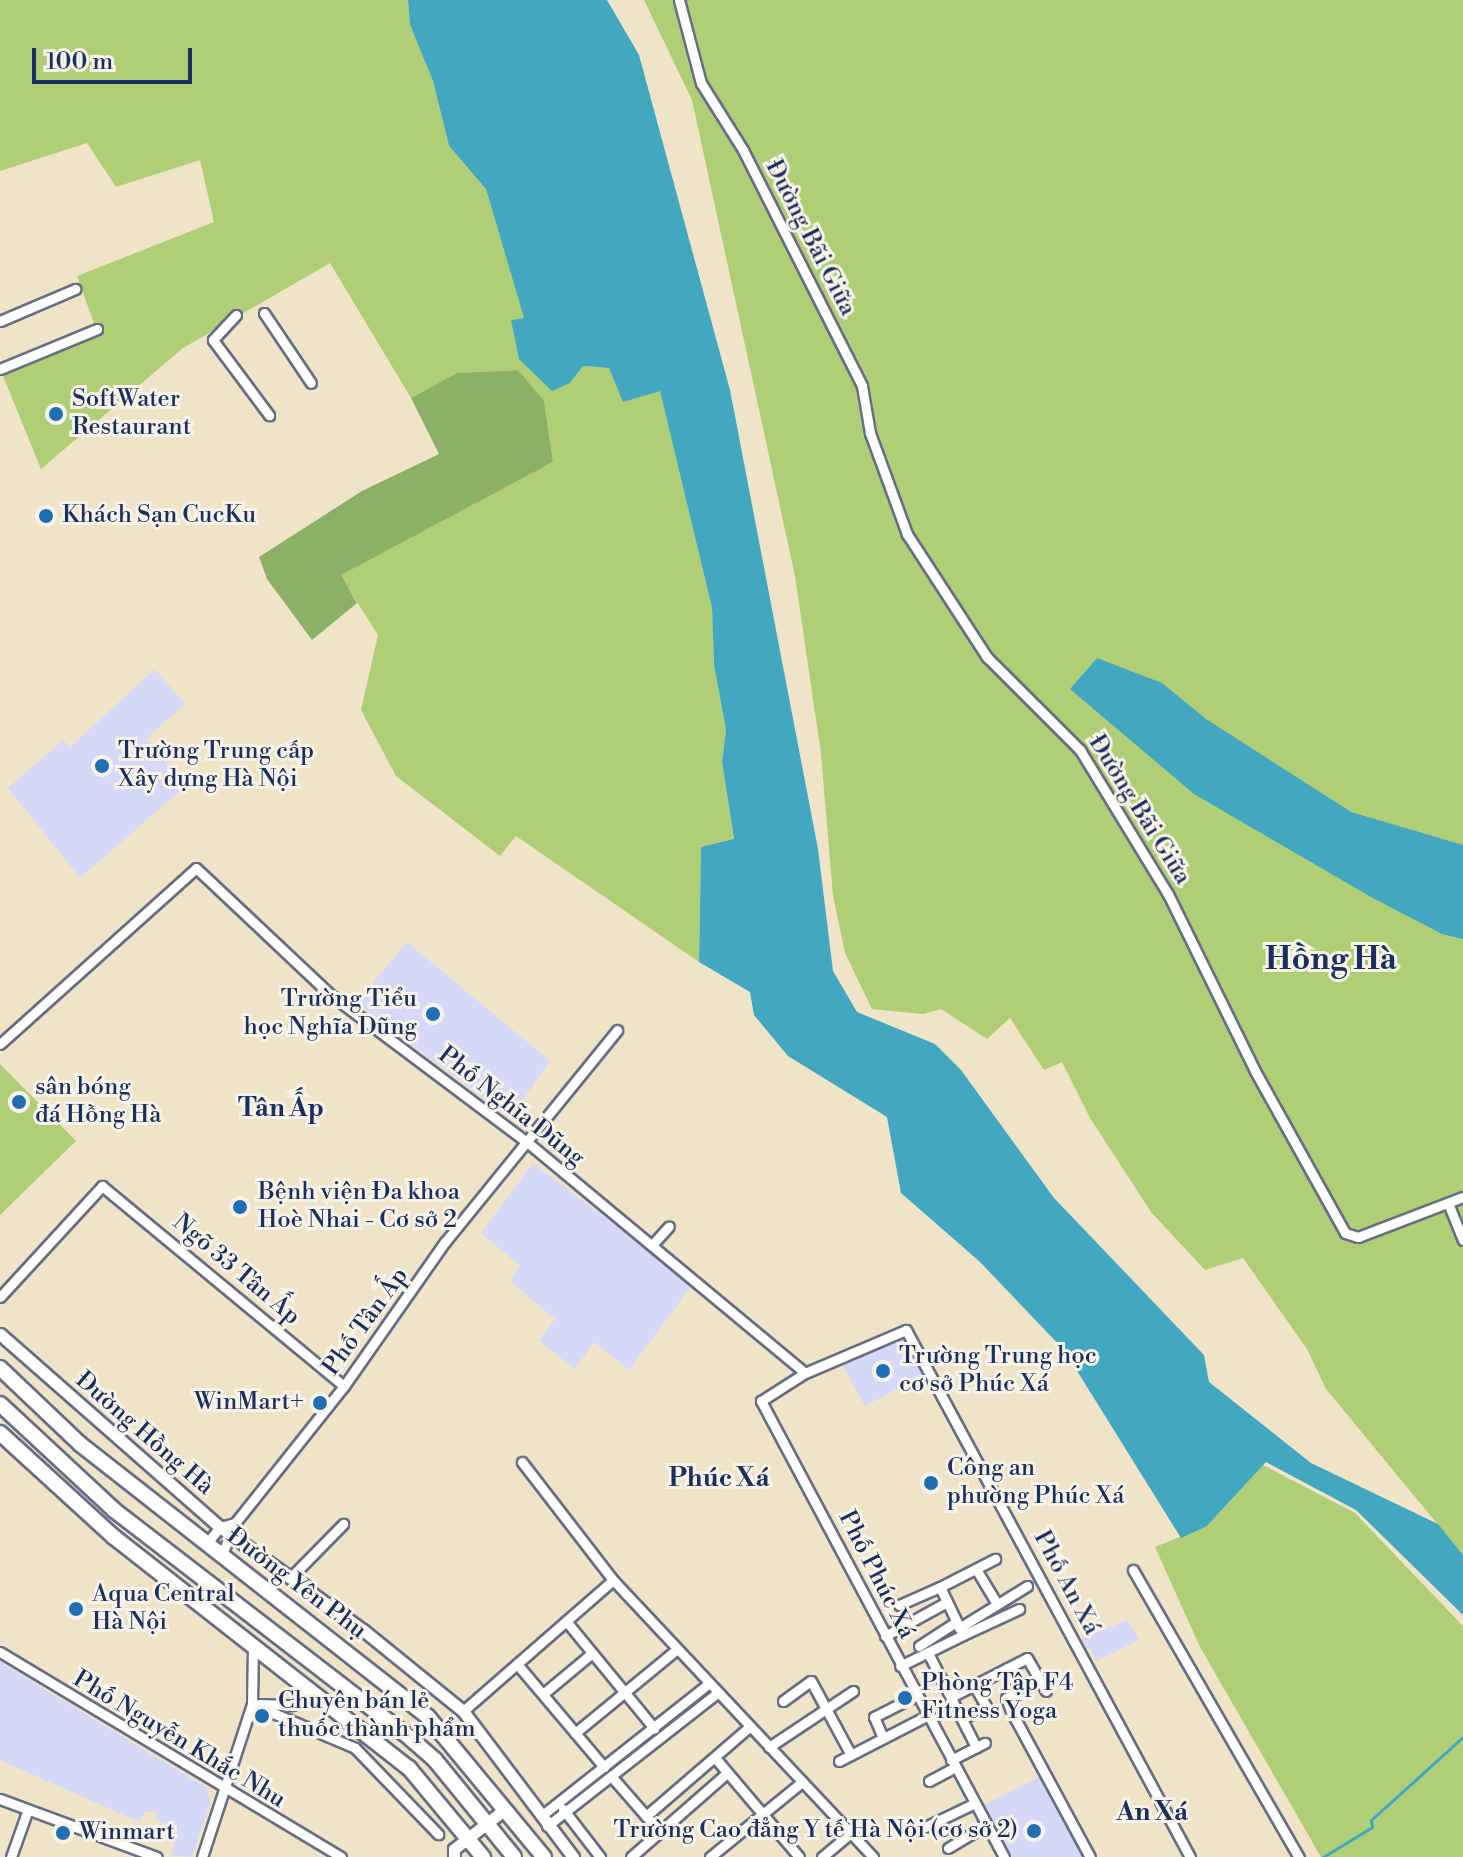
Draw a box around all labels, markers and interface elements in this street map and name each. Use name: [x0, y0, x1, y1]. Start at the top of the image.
scale bar: [36, 32, 196, 82]
text: 100 m: [46, 47, 113, 77]
street label: Đường Bãi Giữa: [758, 155, 862, 321]
place label: SoftWater Restaurant: [72, 386, 191, 442]
marker: SoftWater Restaurant: [47, 405, 65, 423]
place label: Khách Sạn CucKu: [62, 502, 256, 530]
marker: Khách Sạn CucKu: [37, 507, 55, 525]
street label: Đường Bãi Giữa: [1082, 730, 1196, 890]
place label: Trường Trung cấp Xây dựng Hà Nội: [118, 738, 314, 794]
marker: Trường Trung cấp Xây dựng Hà Nội: [93, 757, 111, 775]
district label: Hồng Hà: [1265, 940, 1397, 978]
place label: Trường Tiểu học Nghĩa Dũng: [243, 986, 417, 1042]
marker: Trường Tiểu học Nghĩa Dũng: [424, 1005, 442, 1023]
street label: Phố Nghĩa Dũng: [432, 1041, 590, 1173]
place label: sân bóng đá Hồng Hà: [35, 1074, 161, 1130]
marker: sân bóng đá Hồng Hà: [10, 1093, 28, 1111]
district label: Tân Ấp: [238, 1093, 324, 1125]
place label: Bệnh viện Đa khoa Hoè Nhai - Cơ sở 2: [258, 1179, 460, 1235]
marker: Bệnh viện Đa khoa Hoè Nhai - Cơ sở 2: [229, 1196, 251, 1218]
street label: Ngõ 33 Tân Ấp: [166, 1208, 306, 1332]
street label: Phố Tân Ấp: [317, 1262, 415, 1382]
place label: Trường Trung học cơ sở Phúc Xá: [899, 1343, 1097, 1399]
marker: Trường Trung học cơ sở Phúc Xá: [874, 1362, 892, 1380]
street label: Đường Hồng Hà: [69, 1366, 219, 1502]
place label: WinMart+: [194, 1389, 304, 1417]
marker: WinMart+: [311, 1394, 329, 1412]
place label: Công an phường Phúc Xá: [947, 1455, 1124, 1511]
district label: Phúc Xá: [668, 1463, 770, 1495]
marker: Công an phường Phúc Xá: [922, 1474, 940, 1492]
street label: Phố Phúc Xá: [831, 1506, 921, 1644]
street label: Đường Yên Phụ: [221, 1522, 371, 1646]
street label: Phố An Xá: [1027, 1526, 1105, 1640]
place label: Aqua Central Hà Nội: [92, 1581, 235, 1637]
marker: Aqua Central Hà Nội: [67, 1600, 85, 1618]
street label: Phố Nguyễn Khắc Nhu: [68, 1665, 290, 1815]
place label: Phòng Tập F4 Fitness Yoga: [921, 1670, 1073, 1726]
place label: Chuyên bán lẻ thuốc thành phẩm: [278, 1688, 475, 1744]
marker: Phòng Tập F4 Fitness Yoga: [896, 1689, 914, 1707]
marker: Chuyên bán lẻ thuốc thành phẩm: [253, 1707, 271, 1725]
district label: An Xá: [1116, 1797, 1188, 1829]
place label: Trường Cao đẳng Y tế Hà Nội (cơ sở 2): [613, 1817, 1018, 1845]
place label: Winmart: [79, 1819, 175, 1847]
marker: Trường Cao đẳng Y tế Hà Nội (cơ sở 2): [1025, 1822, 1043, 1840]
marker: Winmart: [54, 1824, 72, 1842]

